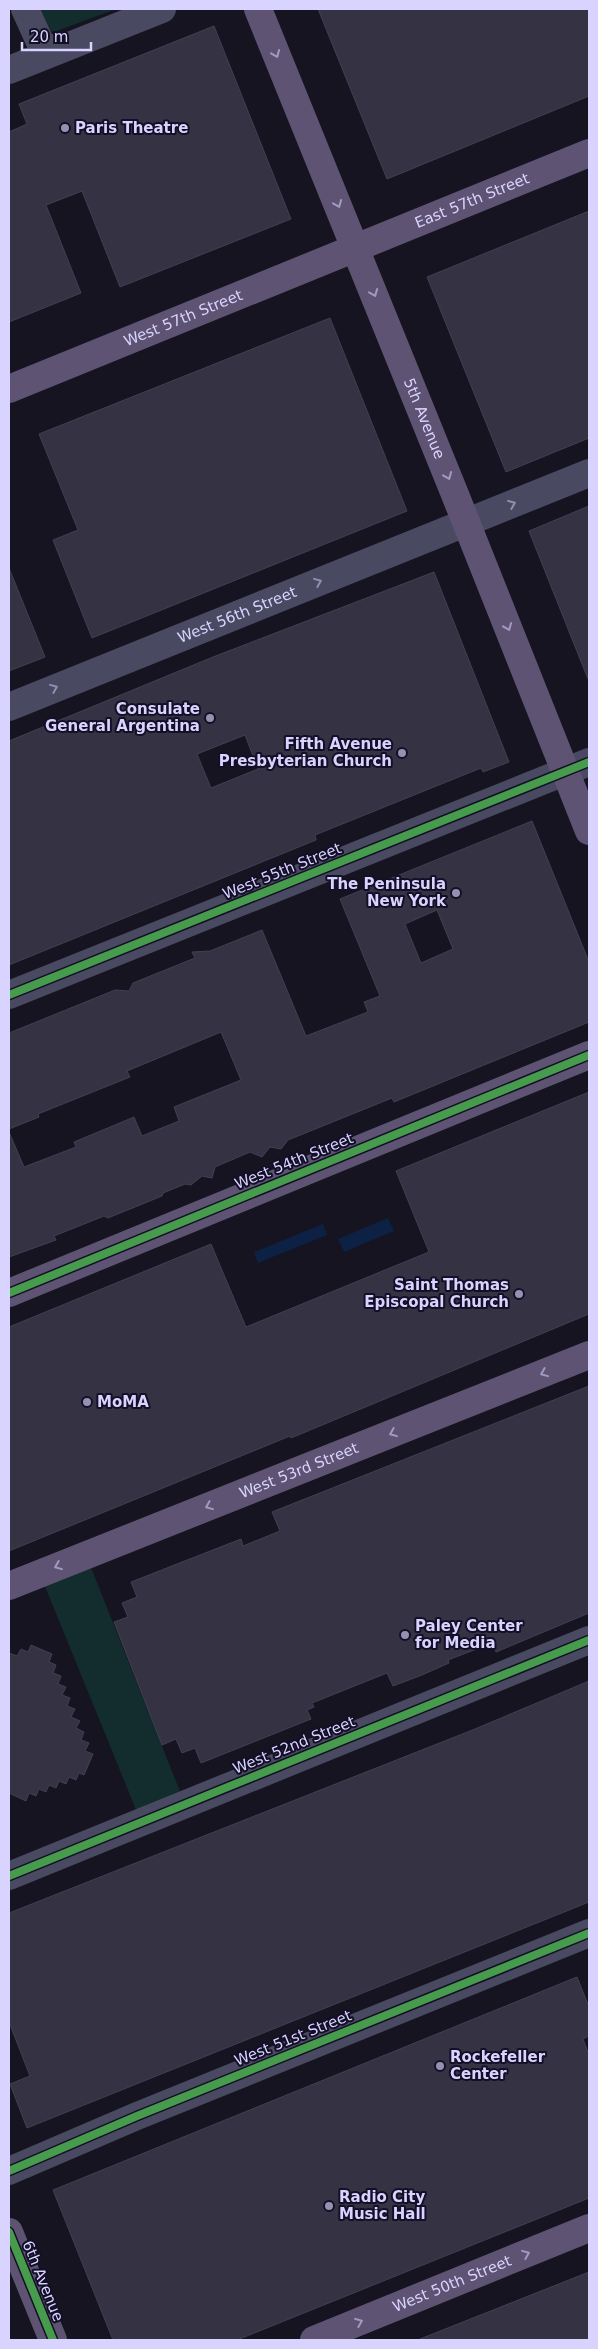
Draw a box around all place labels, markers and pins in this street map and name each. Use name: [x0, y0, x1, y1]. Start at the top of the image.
place label: Paris Theatre: [75, 119, 188, 137]
marker: Paris Theatre: [59, 122, 71, 134]
place label: Consulate General Argentina: [45, 700, 200, 735]
marker: Consulate General Argentina: [204, 712, 216, 724]
place label: Fifth Avenue Presbyterian Church: [219, 735, 392, 770]
marker: Fifth Avenue Presbyterian Church: [396, 747, 408, 759]
place label: The Peninsula New York: [327, 875, 447, 910]
marker: The Peninsula New York: [450, 887, 462, 899]
place label: Saint Thomas Episcopal Church: [364, 1276, 509, 1311]
marker: Saint Thomas Episcopal Church: [513, 1288, 525, 1300]
place label: MoMA: [97, 1393, 149, 1411]
marker: MoMA: [81, 1396, 93, 1408]
place label: Paley Center for Media: [415, 1617, 523, 1652]
marker: Paley Center for Media: [399, 1629, 411, 1641]
place label: Rockefeller Center: [450, 2048, 546, 2083]
marker: Rockefeller Center: [434, 2060, 446, 2072]
place label: Radio City Music Hall: [339, 2188, 426, 2223]
marker: Radio City Music Hall: [323, 2200, 335, 2212]

